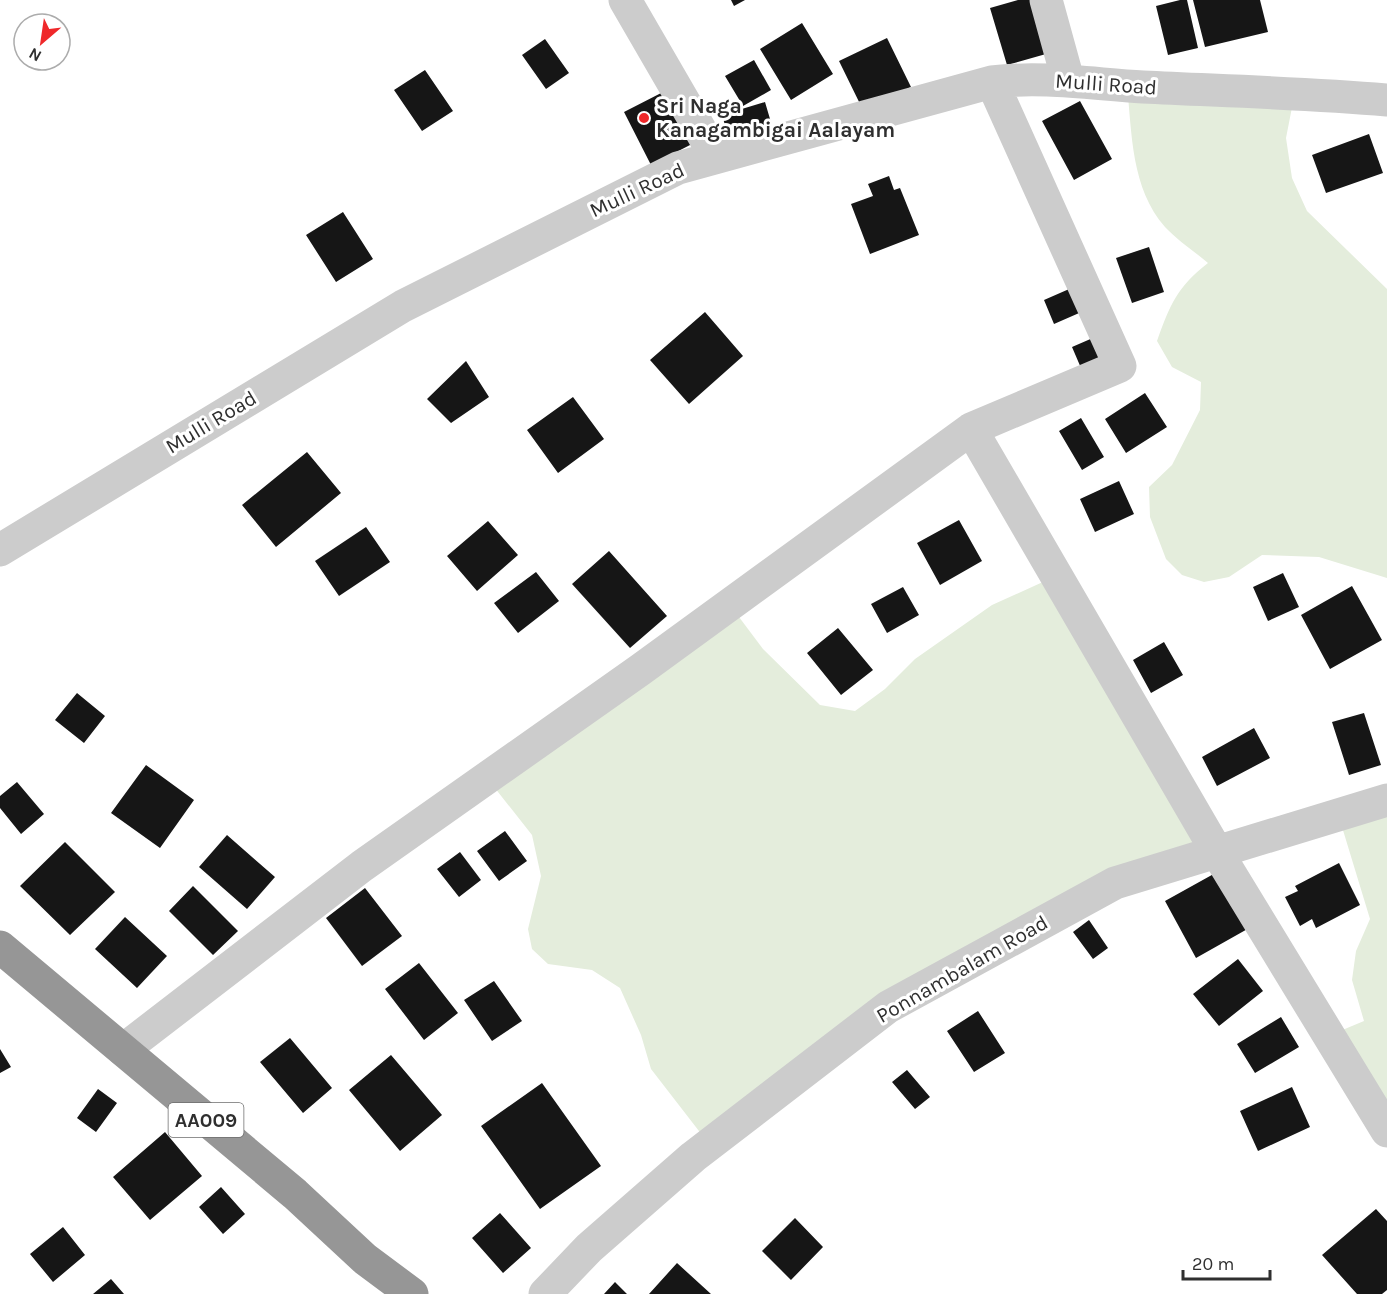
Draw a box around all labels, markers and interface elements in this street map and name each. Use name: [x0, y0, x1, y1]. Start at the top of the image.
north arrow: [12, 12, 72, 72]
text: N: [25, 44, 45, 66]
street label: Mulli Road: [1054, 68, 1158, 100]
place label: Sri Naga Kanagambigai Aalayam: [656, 94, 895, 142]
marker: Sri Naga Kanagambigai Aalayam: [637, 111, 651, 125]
street label: Mulli Road: [586, 158, 688, 222]
street label: Mulli Road: [161, 385, 261, 459]
street label: Ponnambalam Road: [872, 910, 1052, 1028]
road number: AA009: [168, 1103, 244, 1137]
scale bar: [1183, 1243, 1270, 1281]
text: 20 m: [1192, 1253, 1234, 1275]

